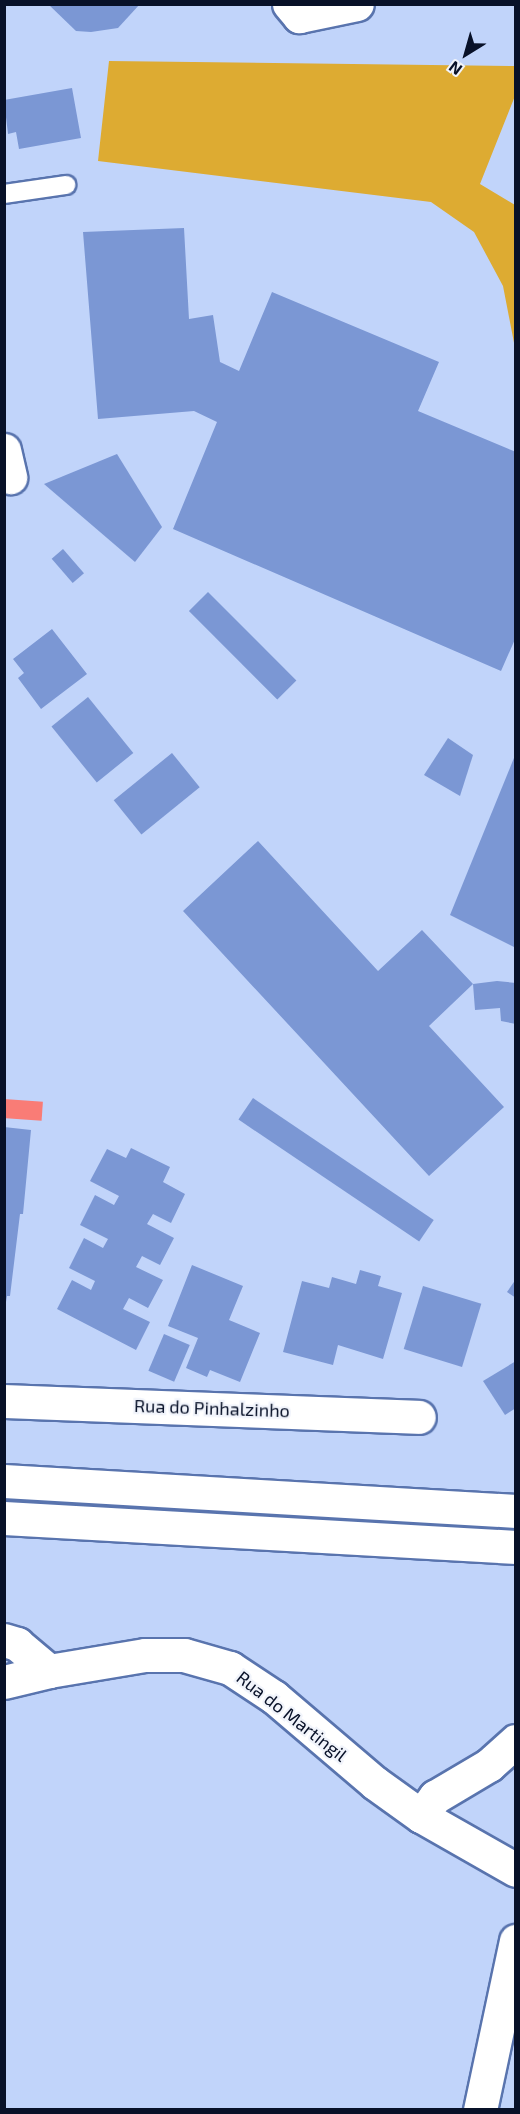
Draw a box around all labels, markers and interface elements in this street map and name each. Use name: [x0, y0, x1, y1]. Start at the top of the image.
north arrow: [436, 24, 496, 84]
text: N: [445, 58, 465, 80]
street label: Rua do Pinhalzinho: [134, 1394, 290, 1422]
street label: Rua do Martingil: [232, 1666, 352, 1766]

